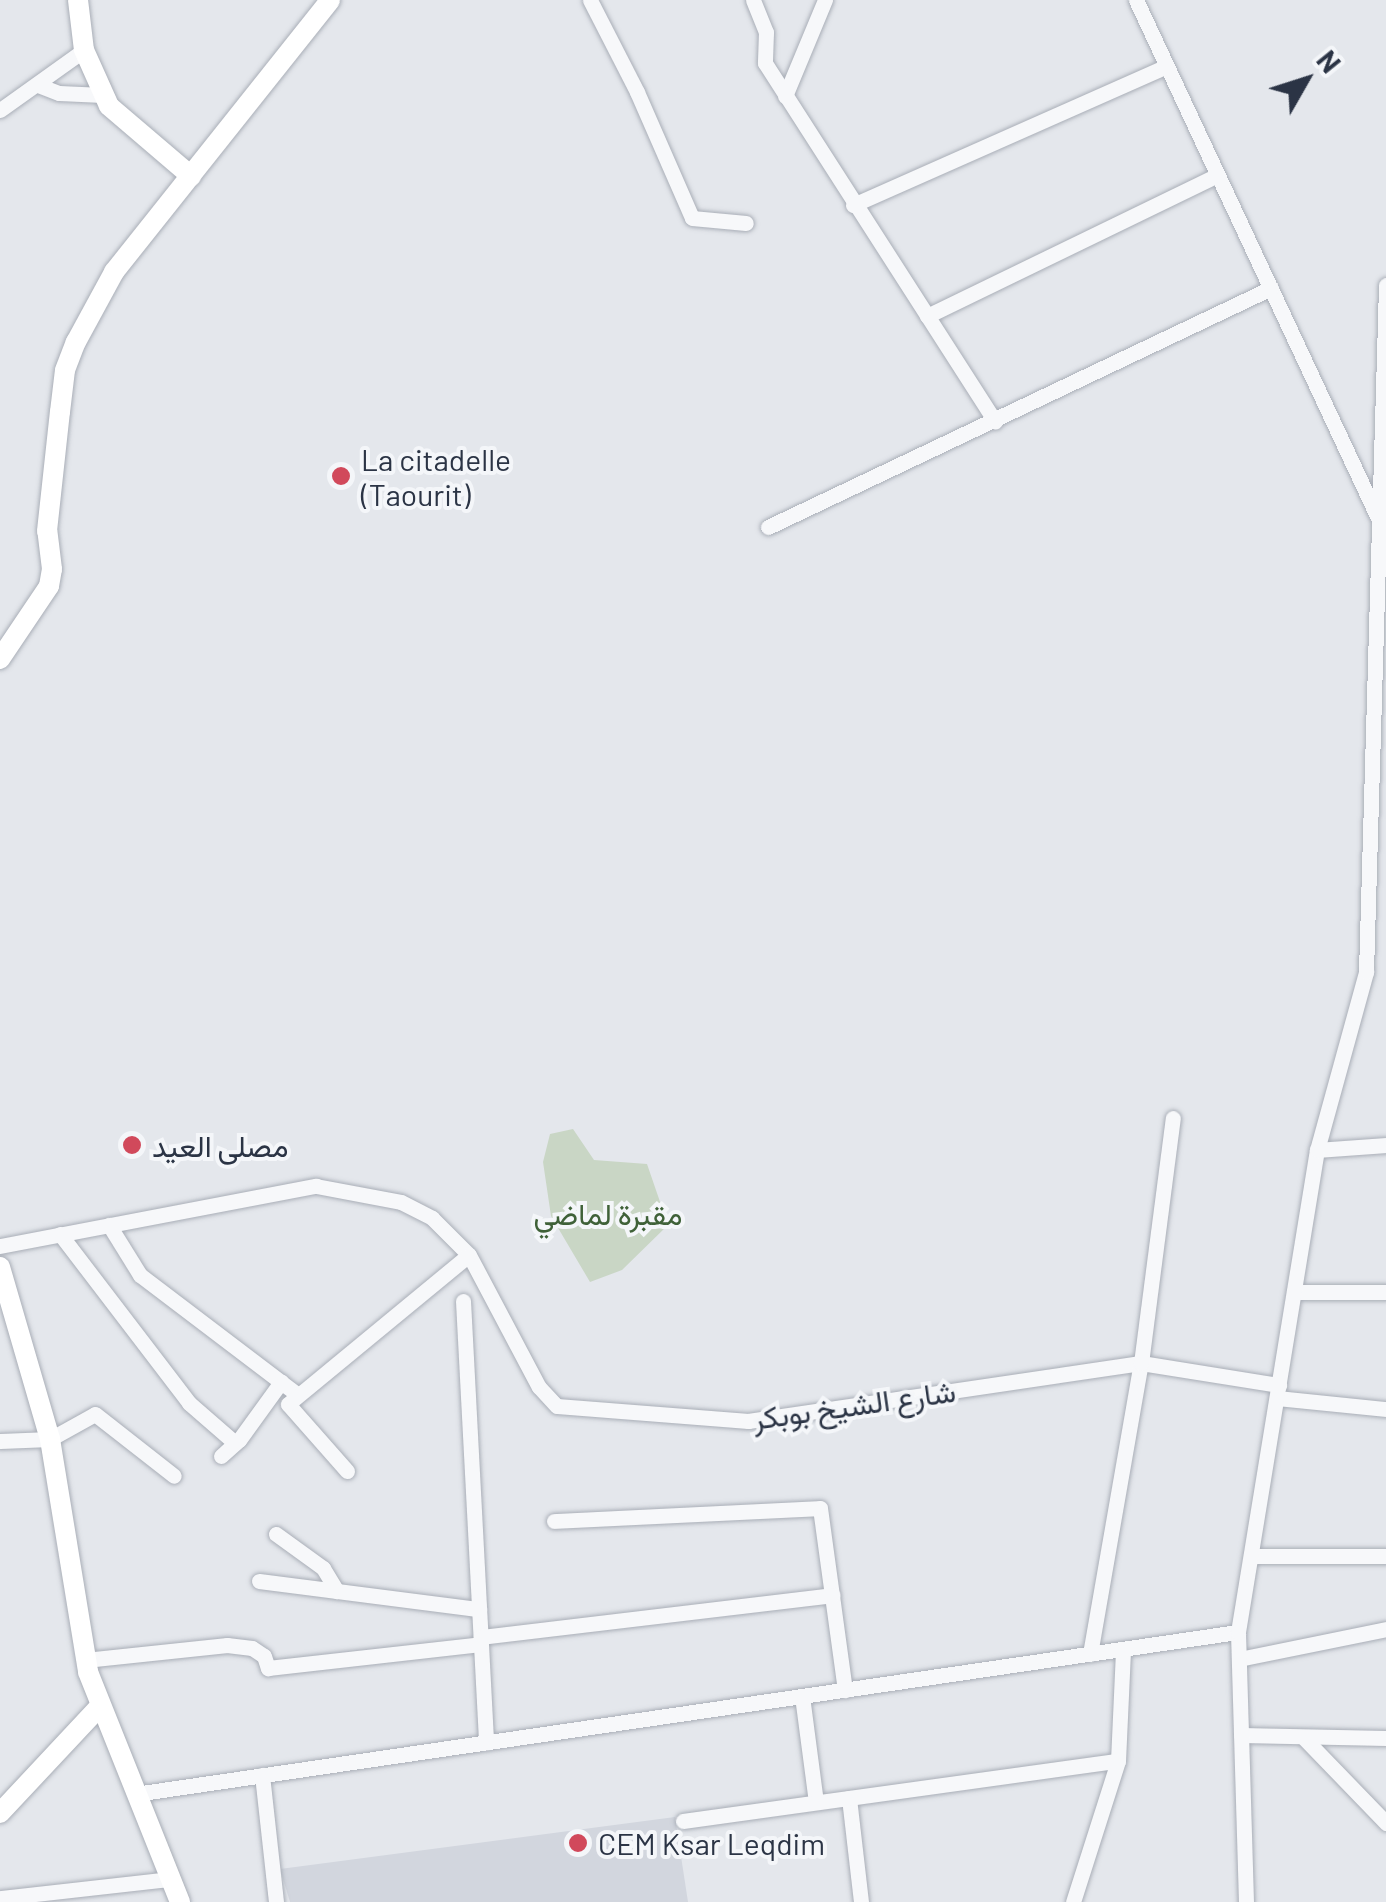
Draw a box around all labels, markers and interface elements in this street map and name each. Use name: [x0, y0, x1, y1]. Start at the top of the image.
north arrow: [1256, 30, 1356, 130]
text: N: [1310, 43, 1348, 79]
place label: La citadelle (Taourit): [361, 441, 511, 512]
marker: La citadelle (Taourit): [330, 465, 352, 487]
place label: مصلى العيد: [152, 1127, 288, 1163]
marker: مصلى العيد: [121, 1134, 143, 1156]
park label: مقبرة لماضي: [534, 1195, 682, 1231]
street label: شارع الشيخ بوبكر: [750, 1372, 958, 1436]
place label: CEM Ksar Leqdim: [598, 1825, 825, 1861]
marker: CEM Ksar Leqdim: [567, 1832, 589, 1854]

